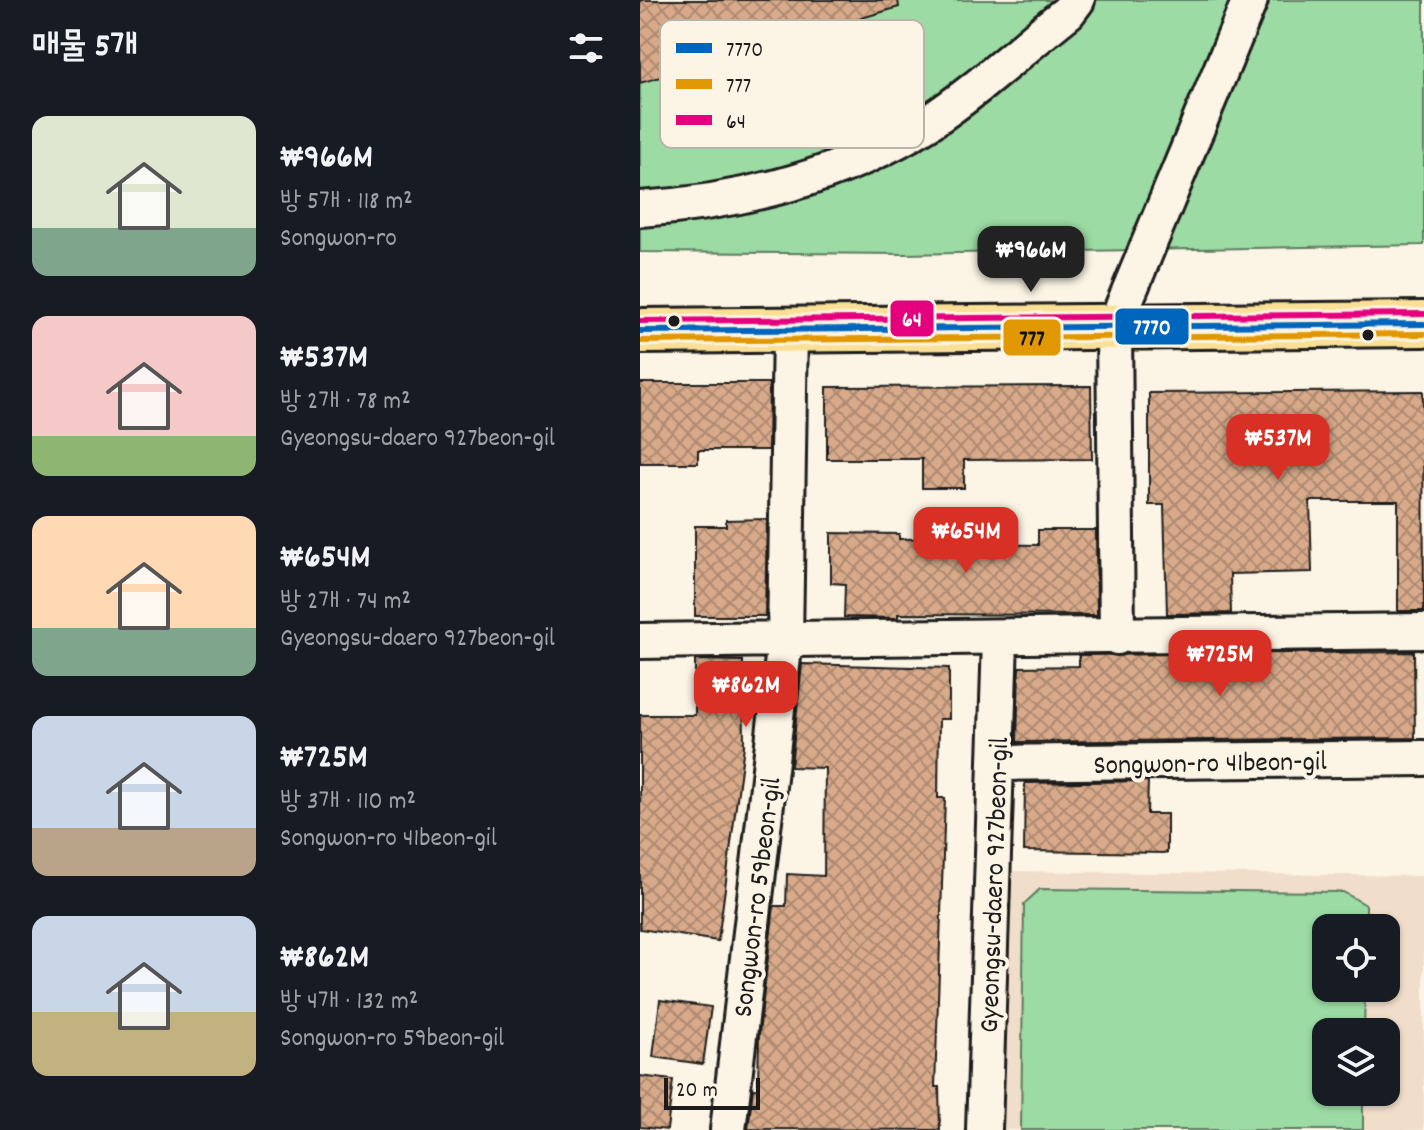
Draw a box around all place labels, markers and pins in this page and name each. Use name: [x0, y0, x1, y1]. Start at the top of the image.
pin: ₩966M: [975, 226, 1087, 294]
unlabelled marker: [666, 313, 682, 329]
unlabelled marker: [1360, 327, 1376, 343]
pin: ₩537M: [1222, 414, 1334, 482]
pin: ₩654M: [910, 507, 1022, 575]
pin: ₩725M: [1164, 630, 1276, 698]
pin: ₩862M: [690, 661, 802, 729]

